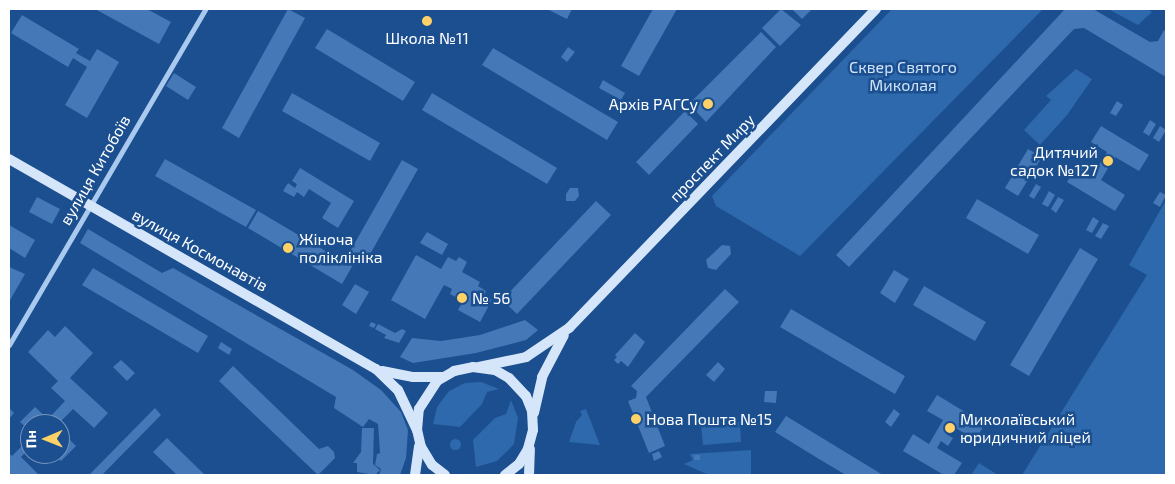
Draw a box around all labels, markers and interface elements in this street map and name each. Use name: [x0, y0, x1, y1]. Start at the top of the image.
marker: Школа №11: [421, 15, 433, 27]
place label: Школа №11: [385, 28, 469, 48]
park label: Сквер Святого Миколая: [849, 57, 957, 95]
place label: Архів РАГСу: [609, 94, 698, 114]
marker: Архів РАГСу: [702, 98, 714, 110]
street label: проспект Миру: [665, 110, 759, 206]
street label: вулиця Китобоїв: [56, 112, 134, 228]
place label: Дитячий садок №127: [1010, 142, 1098, 180]
marker: Дитячий садок №127: [1102, 155, 1114, 167]
street label: вулиця Космонавтів: [129, 205, 271, 295]
place label: Жіноча поліклініка: [299, 229, 383, 267]
marker: Жіноча поліклініка: [281, 241, 295, 255]
place label: № 56: [472, 288, 510, 308]
marker: № 56: [456, 292, 468, 304]
place label: Нова Пошта №15: [646, 409, 772, 429]
place label: Миколаївський юридичний ліцей: [960, 409, 1091, 447]
marker: Нова Пошта №15: [630, 413, 642, 425]
north arrow: [20, 414, 70, 464]
marker: Миколаївський юридичний ліцей: [944, 422, 956, 434]
text: Пн: [22, 430, 39, 448]

